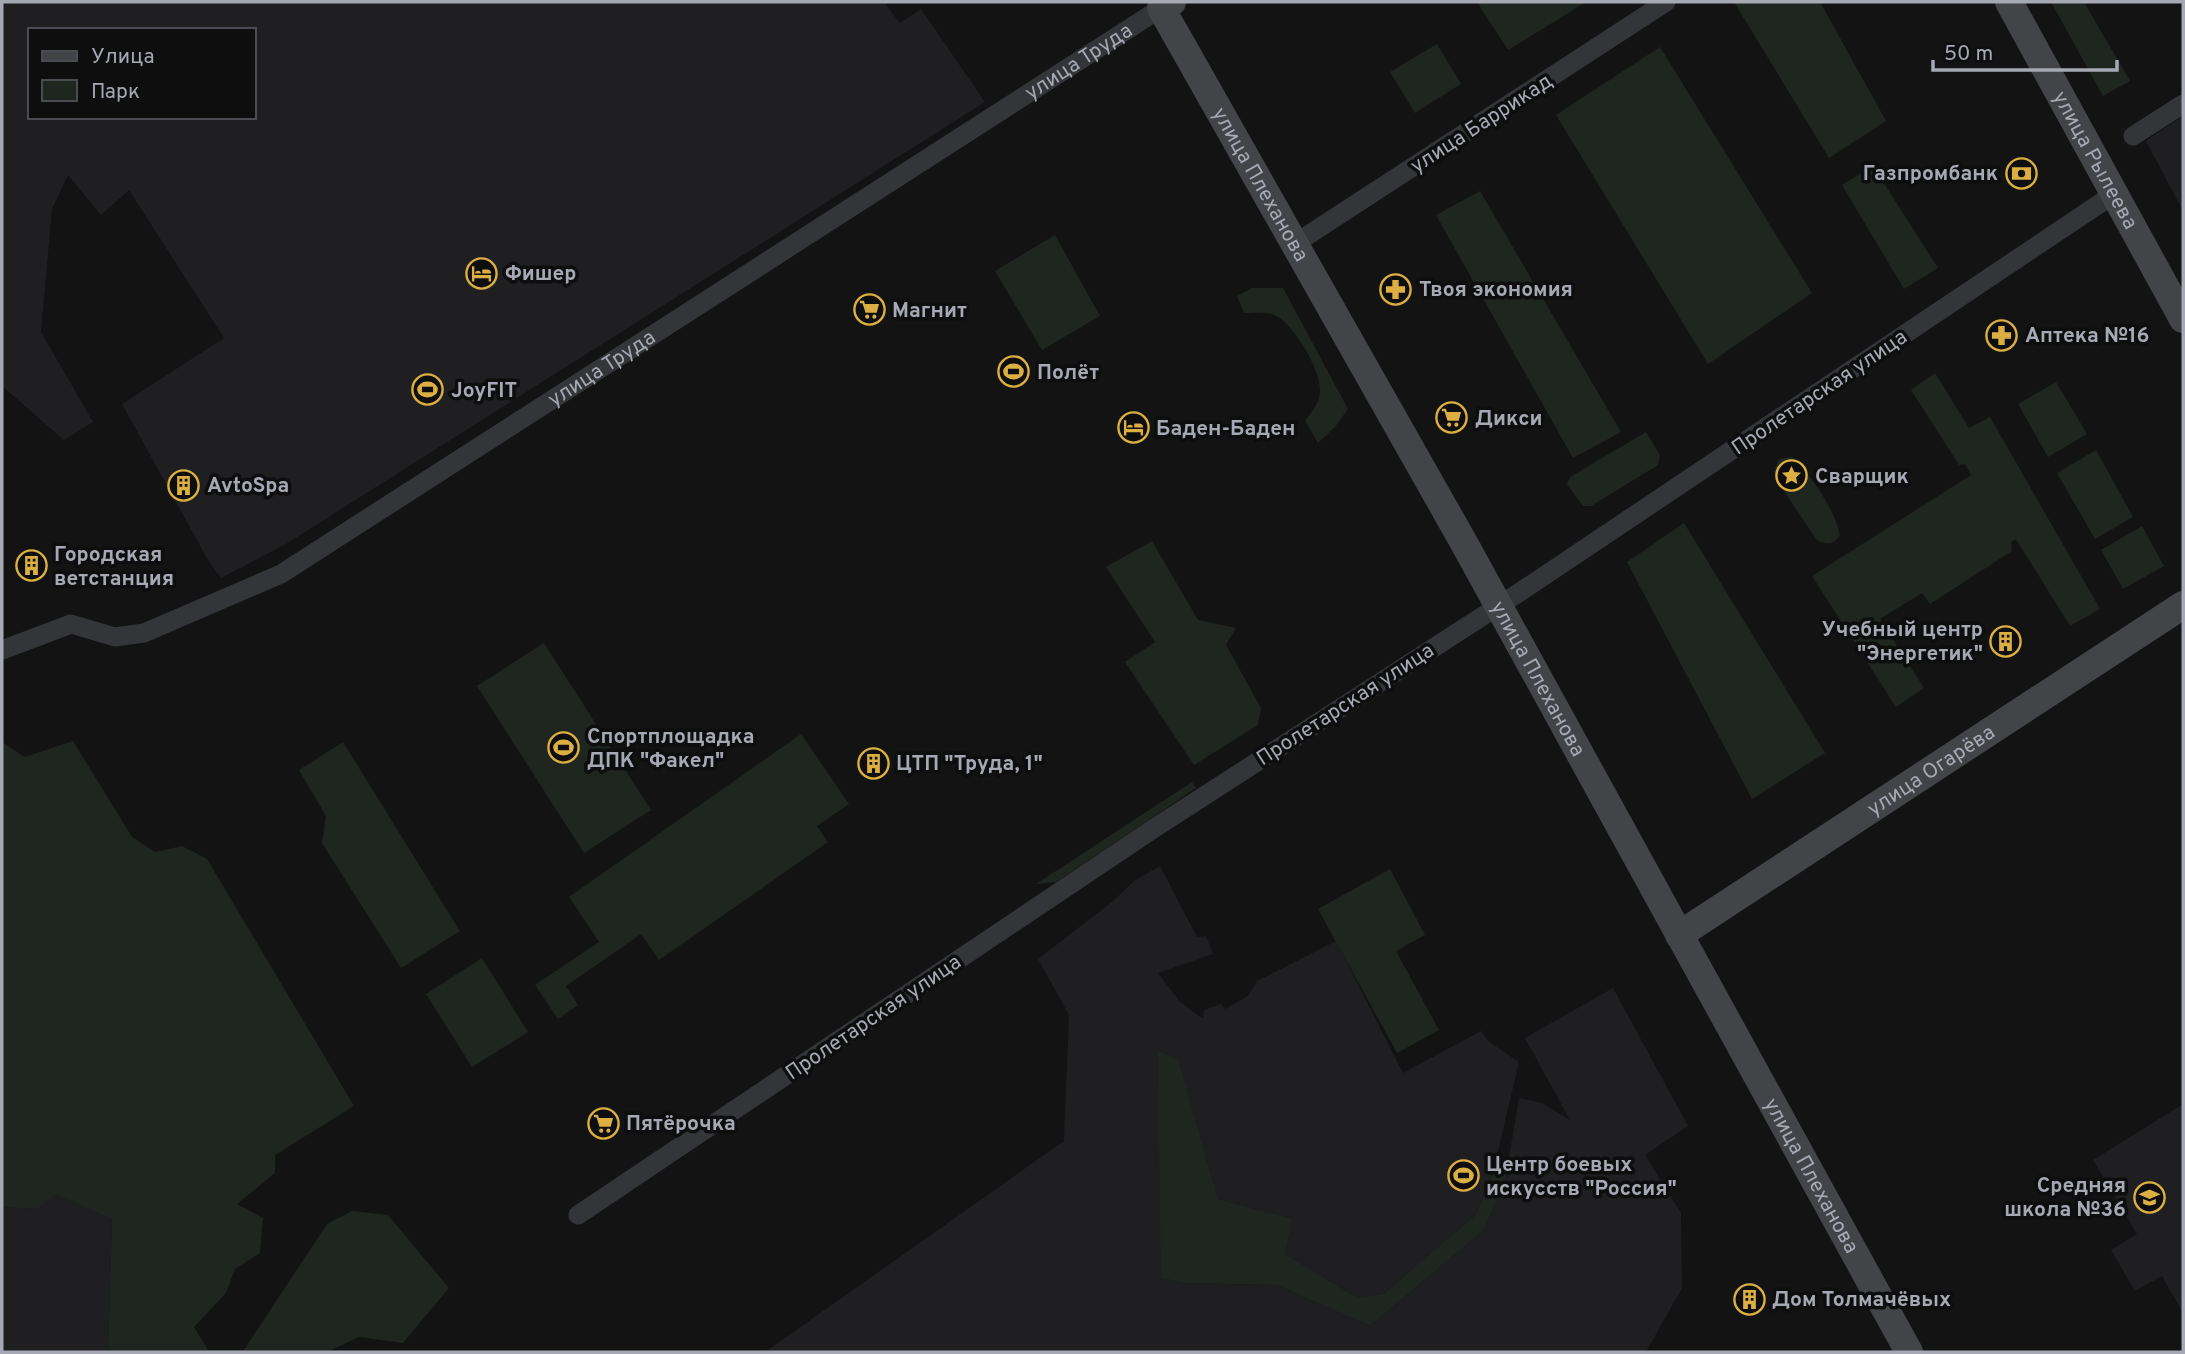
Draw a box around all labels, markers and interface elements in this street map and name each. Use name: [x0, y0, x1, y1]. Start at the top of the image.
street label: улица Труда: [1020, 18, 1138, 107]
legend: [28, 28, 256, 119]
scale bar: [1933, 28, 2117, 72]
text: 50 m: [1944, 41, 1993, 68]
text: Улица: [91, 44, 155, 71]
street label: улица Баррикад: [1406, 68, 1558, 180]
text: Парк: [91, 79, 140, 106]
street label: улица Рылеева: [2045, 87, 2143, 234]
street label: улица Плеханова: [1205, 103, 1314, 267]
bank icon: Газпромбанк: [2004, 156, 2038, 190]
place label: Газпромбанк: [1863, 161, 1998, 188]
hotel icon: Фишер: [465, 256, 499, 290]
place label: Фишер: [505, 261, 576, 288]
pharmacy icon: Твоя экономия: [1379, 272, 1413, 306]
place label: Твоя экономия: [1419, 277, 1573, 304]
supermarket icon: Магнит: [852, 293, 886, 327]
place label: Магнит: [892, 298, 967, 325]
pharmacy icon: Аптека №16: [1985, 318, 2019, 352]
place label: Аптека №16: [2025, 323, 2149, 350]
street label: Пролетарская улица: [1727, 324, 1913, 462]
street label: улица Труда: [543, 325, 661, 414]
sports icon: Полёт: [997, 355, 1031, 389]
place label: Полёт: [1037, 360, 1099, 387]
sports icon: JoyFIT: [411, 373, 445, 407]
place label: JoyFIT: [451, 378, 517, 405]
supermarket icon: Дикси: [1435, 401, 1469, 435]
place label: Дикси: [1475, 406, 1542, 433]
hotel icon: Баден-Баден: [1116, 411, 1150, 445]
place label: Баден-Баден: [1156, 416, 1295, 443]
place icon: Сварщик: [1775, 459, 1809, 493]
place label: Сварщик: [1815, 464, 1909, 491]
building icon: AvtoSpa: [167, 468, 201, 502]
place label: AvtoSpa: [207, 473, 289, 500]
place label: Городская ветстанция: [54, 542, 174, 593]
building icon: Городская ветстанция: [14, 549, 48, 583]
street label: улица Плеханова: [1484, 597, 1591, 762]
place label: Учебный центр "Энергетик": [1822, 617, 1983, 668]
building icon: Учебный центр "Энергетик": [1989, 624, 2023, 658]
street label: Пролетарская улица: [1252, 638, 1440, 773]
street label: улица Огарёва: [1863, 720, 2001, 823]
place label: Спортплощадка ДПК "Факел": [587, 724, 754, 775]
sports icon: Спортплощадка ДПК "Факел": [547, 731, 581, 765]
building icon: ЦТП "Труда, 1": [856, 746, 890, 780]
place label: ЦТП "Труда, 1": [896, 751, 1043, 778]
street label: Пролетарская улица: [781, 949, 967, 1087]
street label: улица Плеханова: [1757, 1094, 1864, 1258]
supermarket icon: Пятёрочка: [586, 1106, 620, 1140]
place label: Пятёрочка: [626, 1111, 736, 1138]
place label: Центр боевых искусств "Россия": [1486, 1152, 1677, 1203]
sports icon: Центр боевых искусств "Россия": [1446, 1159, 1480, 1193]
place label: Средняя школа №36: [2004, 1173, 2126, 1224]
school or university icon: Средняя школа №36: [2132, 1180, 2166, 1214]
building icon: Дом Толмачёвых: [1732, 1282, 1766, 1316]
place label: Дом Толмачёвых: [1772, 1287, 1951, 1314]

